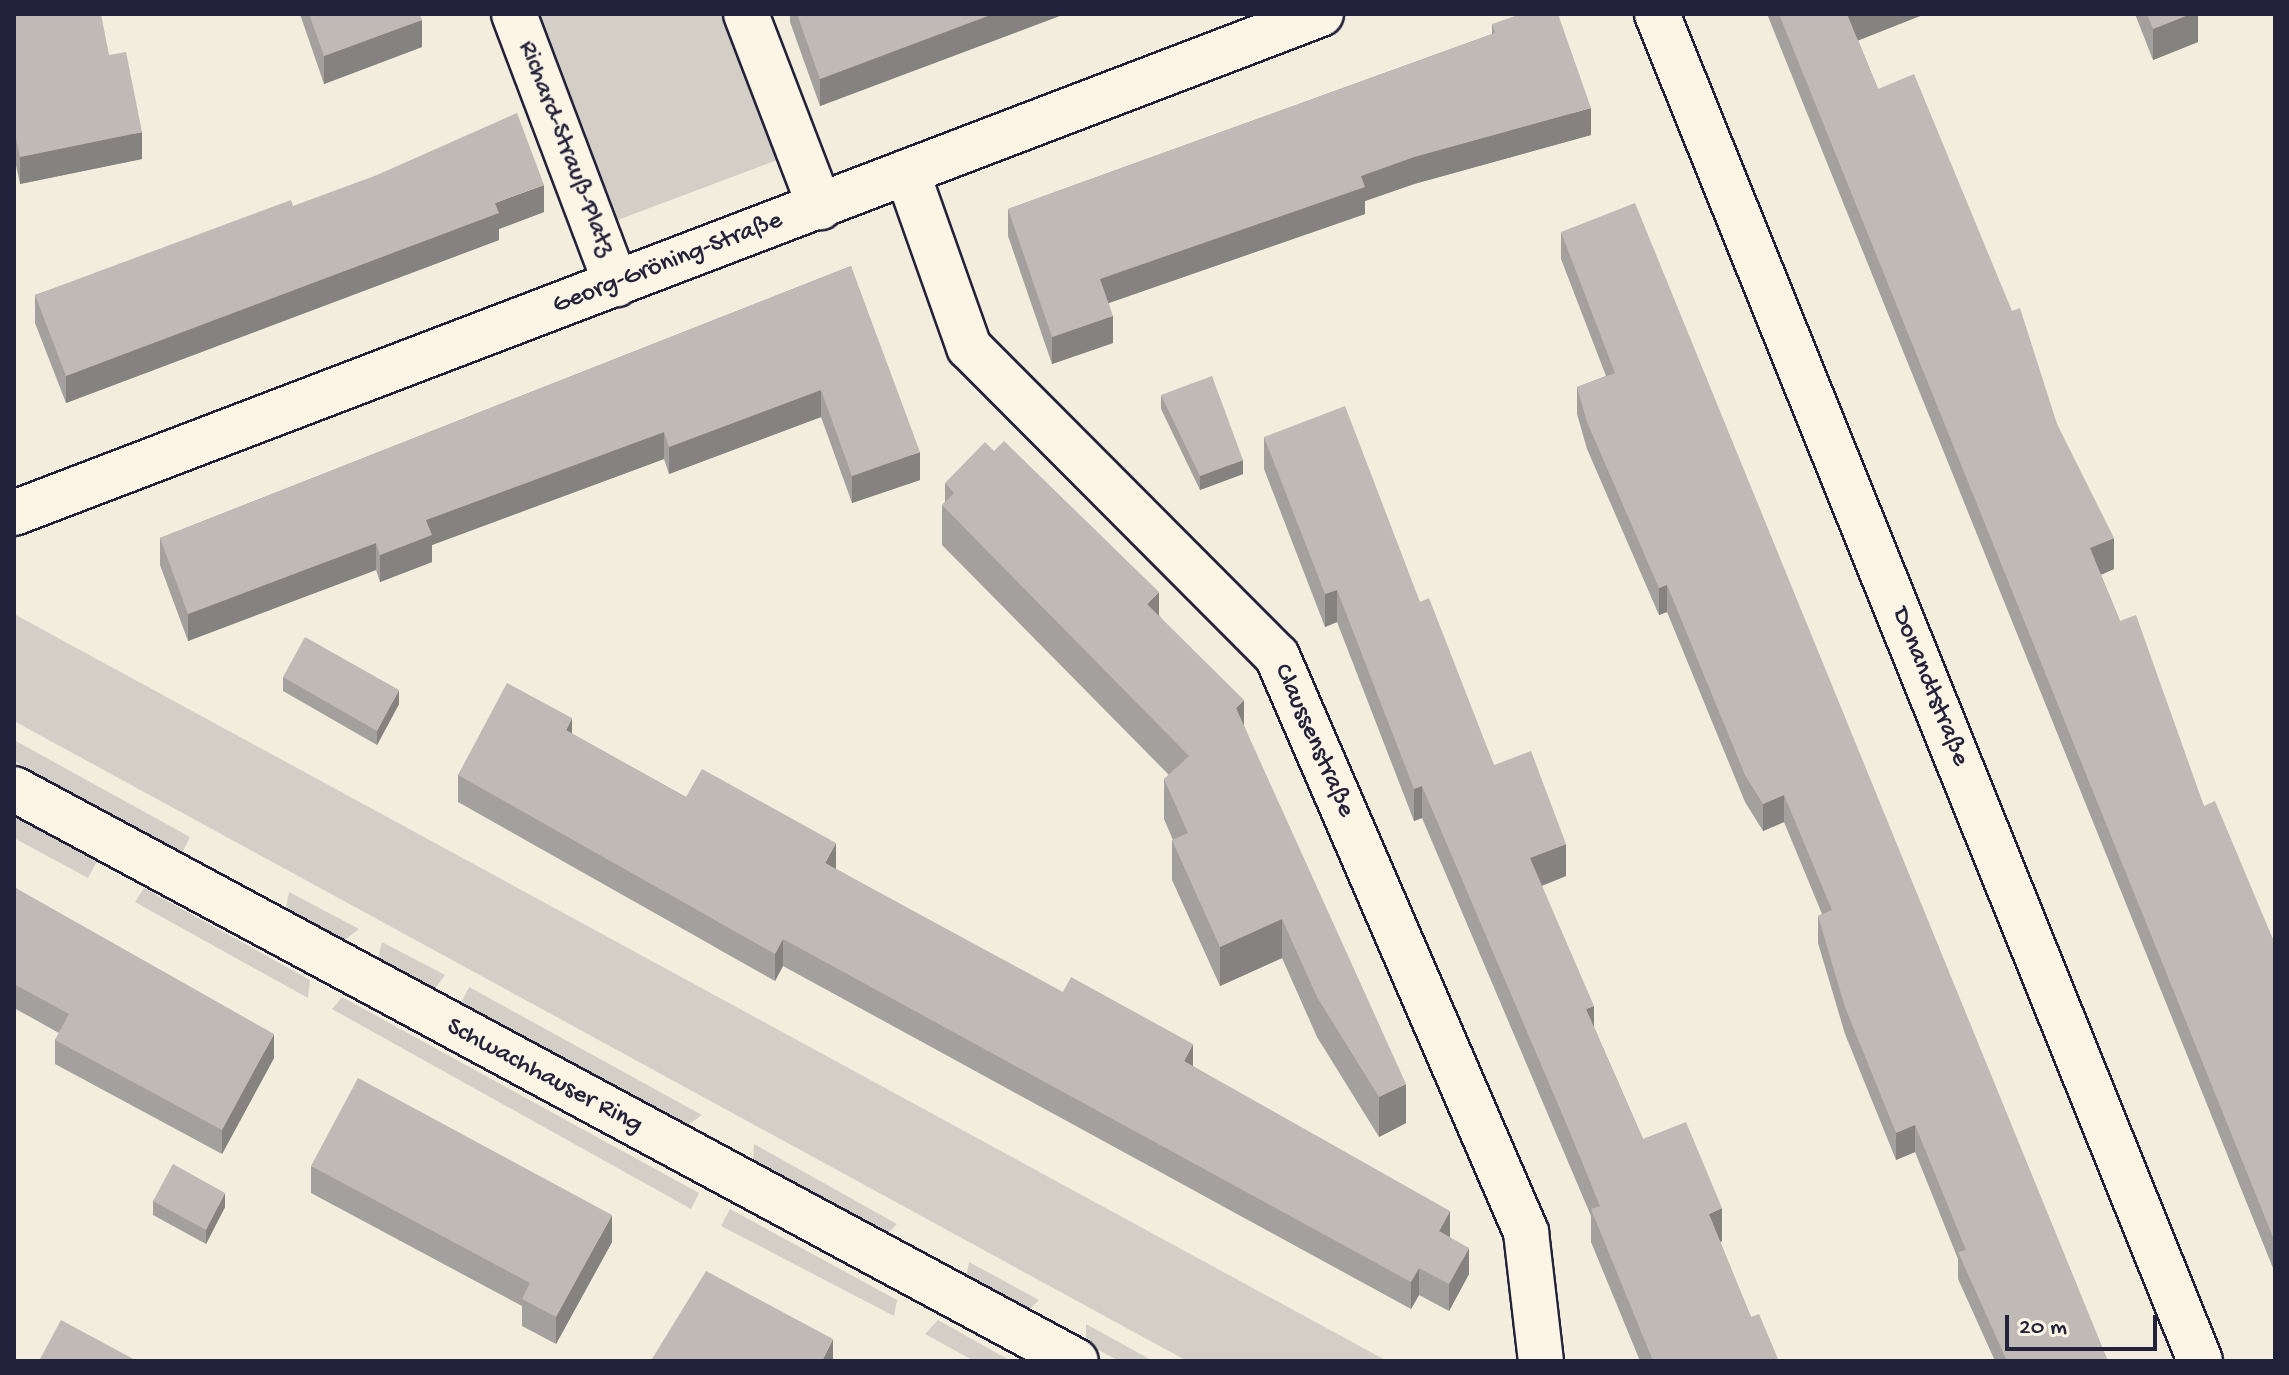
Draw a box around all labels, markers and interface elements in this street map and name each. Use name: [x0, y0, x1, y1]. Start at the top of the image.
street label: Richard-Strauß-Platz: [510, 37, 620, 261]
street label: Georg-Gröning-Straße: [549, 206, 787, 322]
street label: Donandtstraße: [1883, 603, 1975, 771]
street label: Claussenstraße: [1265, 660, 1361, 822]
street label: Schwachhauser Ring: [441, 1012, 647, 1142]
scale bar: [2009, 1299, 2161, 1349]
text: 20 m: [2019, 1314, 2067, 1343]

